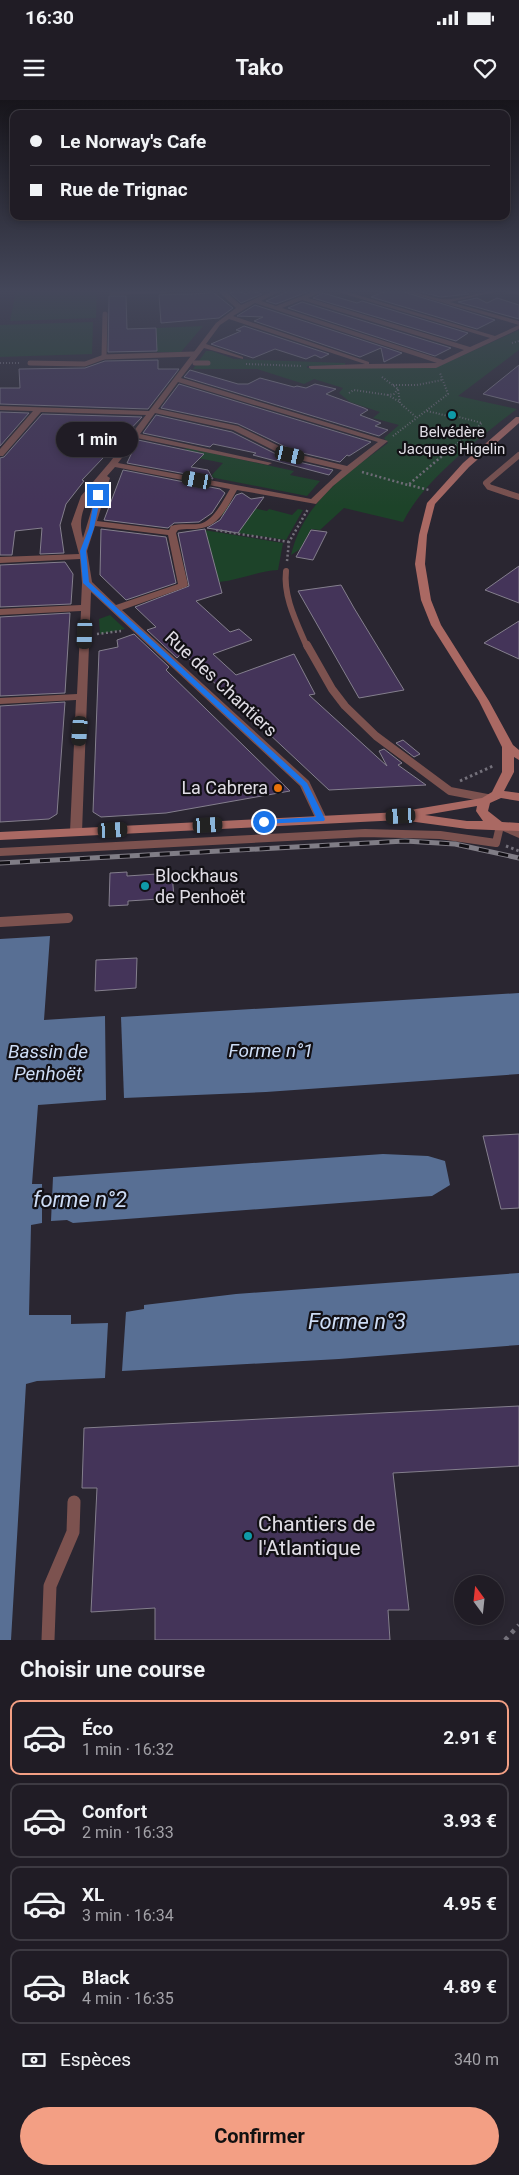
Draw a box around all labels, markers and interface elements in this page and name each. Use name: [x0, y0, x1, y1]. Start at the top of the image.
text: 16:30: [25, 6, 74, 29]
icon: menu: [20, 54, 48, 82]
icon: heart: [471, 54, 499, 82]
text: Tako: [236, 55, 283, 80]
text: Le Norway's Cafe: [60, 130, 206, 153]
text: Rue de Trignac: [60, 178, 188, 201]
marker: Belvédère Jacques Higelin: [446, 409, 458, 421]
callout: 1 min: [57, 422, 139, 458]
place label: Belvédère Jacques Higelin: [399, 423, 505, 458]
text: 1 min: [77, 430, 117, 449]
car: [273, 444, 306, 466]
car: [180, 470, 213, 490]
route end: [87, 484, 109, 506]
car: [76, 619, 93, 649]
street label: Rue des Chantiers: [161, 626, 282, 741]
car: [71, 716, 88, 746]
place label: La Cabrera: [181, 777, 268, 798]
marker: La Cabrera: [272, 782, 284, 794]
car: [385, 808, 416, 824]
route start: [253, 811, 275, 833]
car: [192, 817, 223, 833]
car: [97, 822, 128, 838]
place label: Blockhaus de Penhoët: [155, 865, 246, 907]
marker: Blockhaus de Penhoët: [139, 880, 151, 892]
water label: Forme n°1: [229, 1039, 313, 1062]
water label: Bassin de Penhoët: [8, 1040, 88, 1085]
water label: forme n°2: [33, 1187, 127, 1212]
water label: Forme n°3: [308, 1309, 406, 1334]
place label: Chantiers de l'Atlantique: [258, 1512, 376, 1560]
marker: Chantiers de l'Atlantique: [242, 1530, 254, 1542]
north arrow: [454, 1575, 504, 1625]
map controls: [454, 1575, 504, 1625]
text: Choisir une course: [20, 1657, 205, 1682]
icon: car: [22, 1715, 67, 1760]
text: Éco: [82, 1717, 113, 1740]
text: 2.91 €: [443, 1726, 497, 1749]
text: 1 min · 16:32: [82, 1740, 174, 1759]
icon: car: [22, 1798, 67, 1843]
text: Confort: [82, 1800, 147, 1823]
text: 3.93 €: [443, 1809, 497, 1832]
text: 2 min · 16:33: [82, 1823, 174, 1842]
icon: car: [22, 1881, 67, 1926]
text: XL: [82, 1883, 104, 1906]
text: 4.95 €: [443, 1892, 497, 1915]
text: 3 min · 16:34: [82, 1906, 174, 1925]
icon: car: [22, 1964, 67, 2009]
text: Black: [82, 1966, 129, 1989]
text: 4.89 €: [443, 1975, 497, 1998]
text: 4 min · 16:35: [82, 1989, 174, 2008]
icon: cash: [20, 2046, 48, 2074]
text: Espèces: [60, 2048, 131, 2071]
text: 340 m: [454, 2050, 499, 2069]
button: Confirmer: [20, 2107, 499, 2165]

